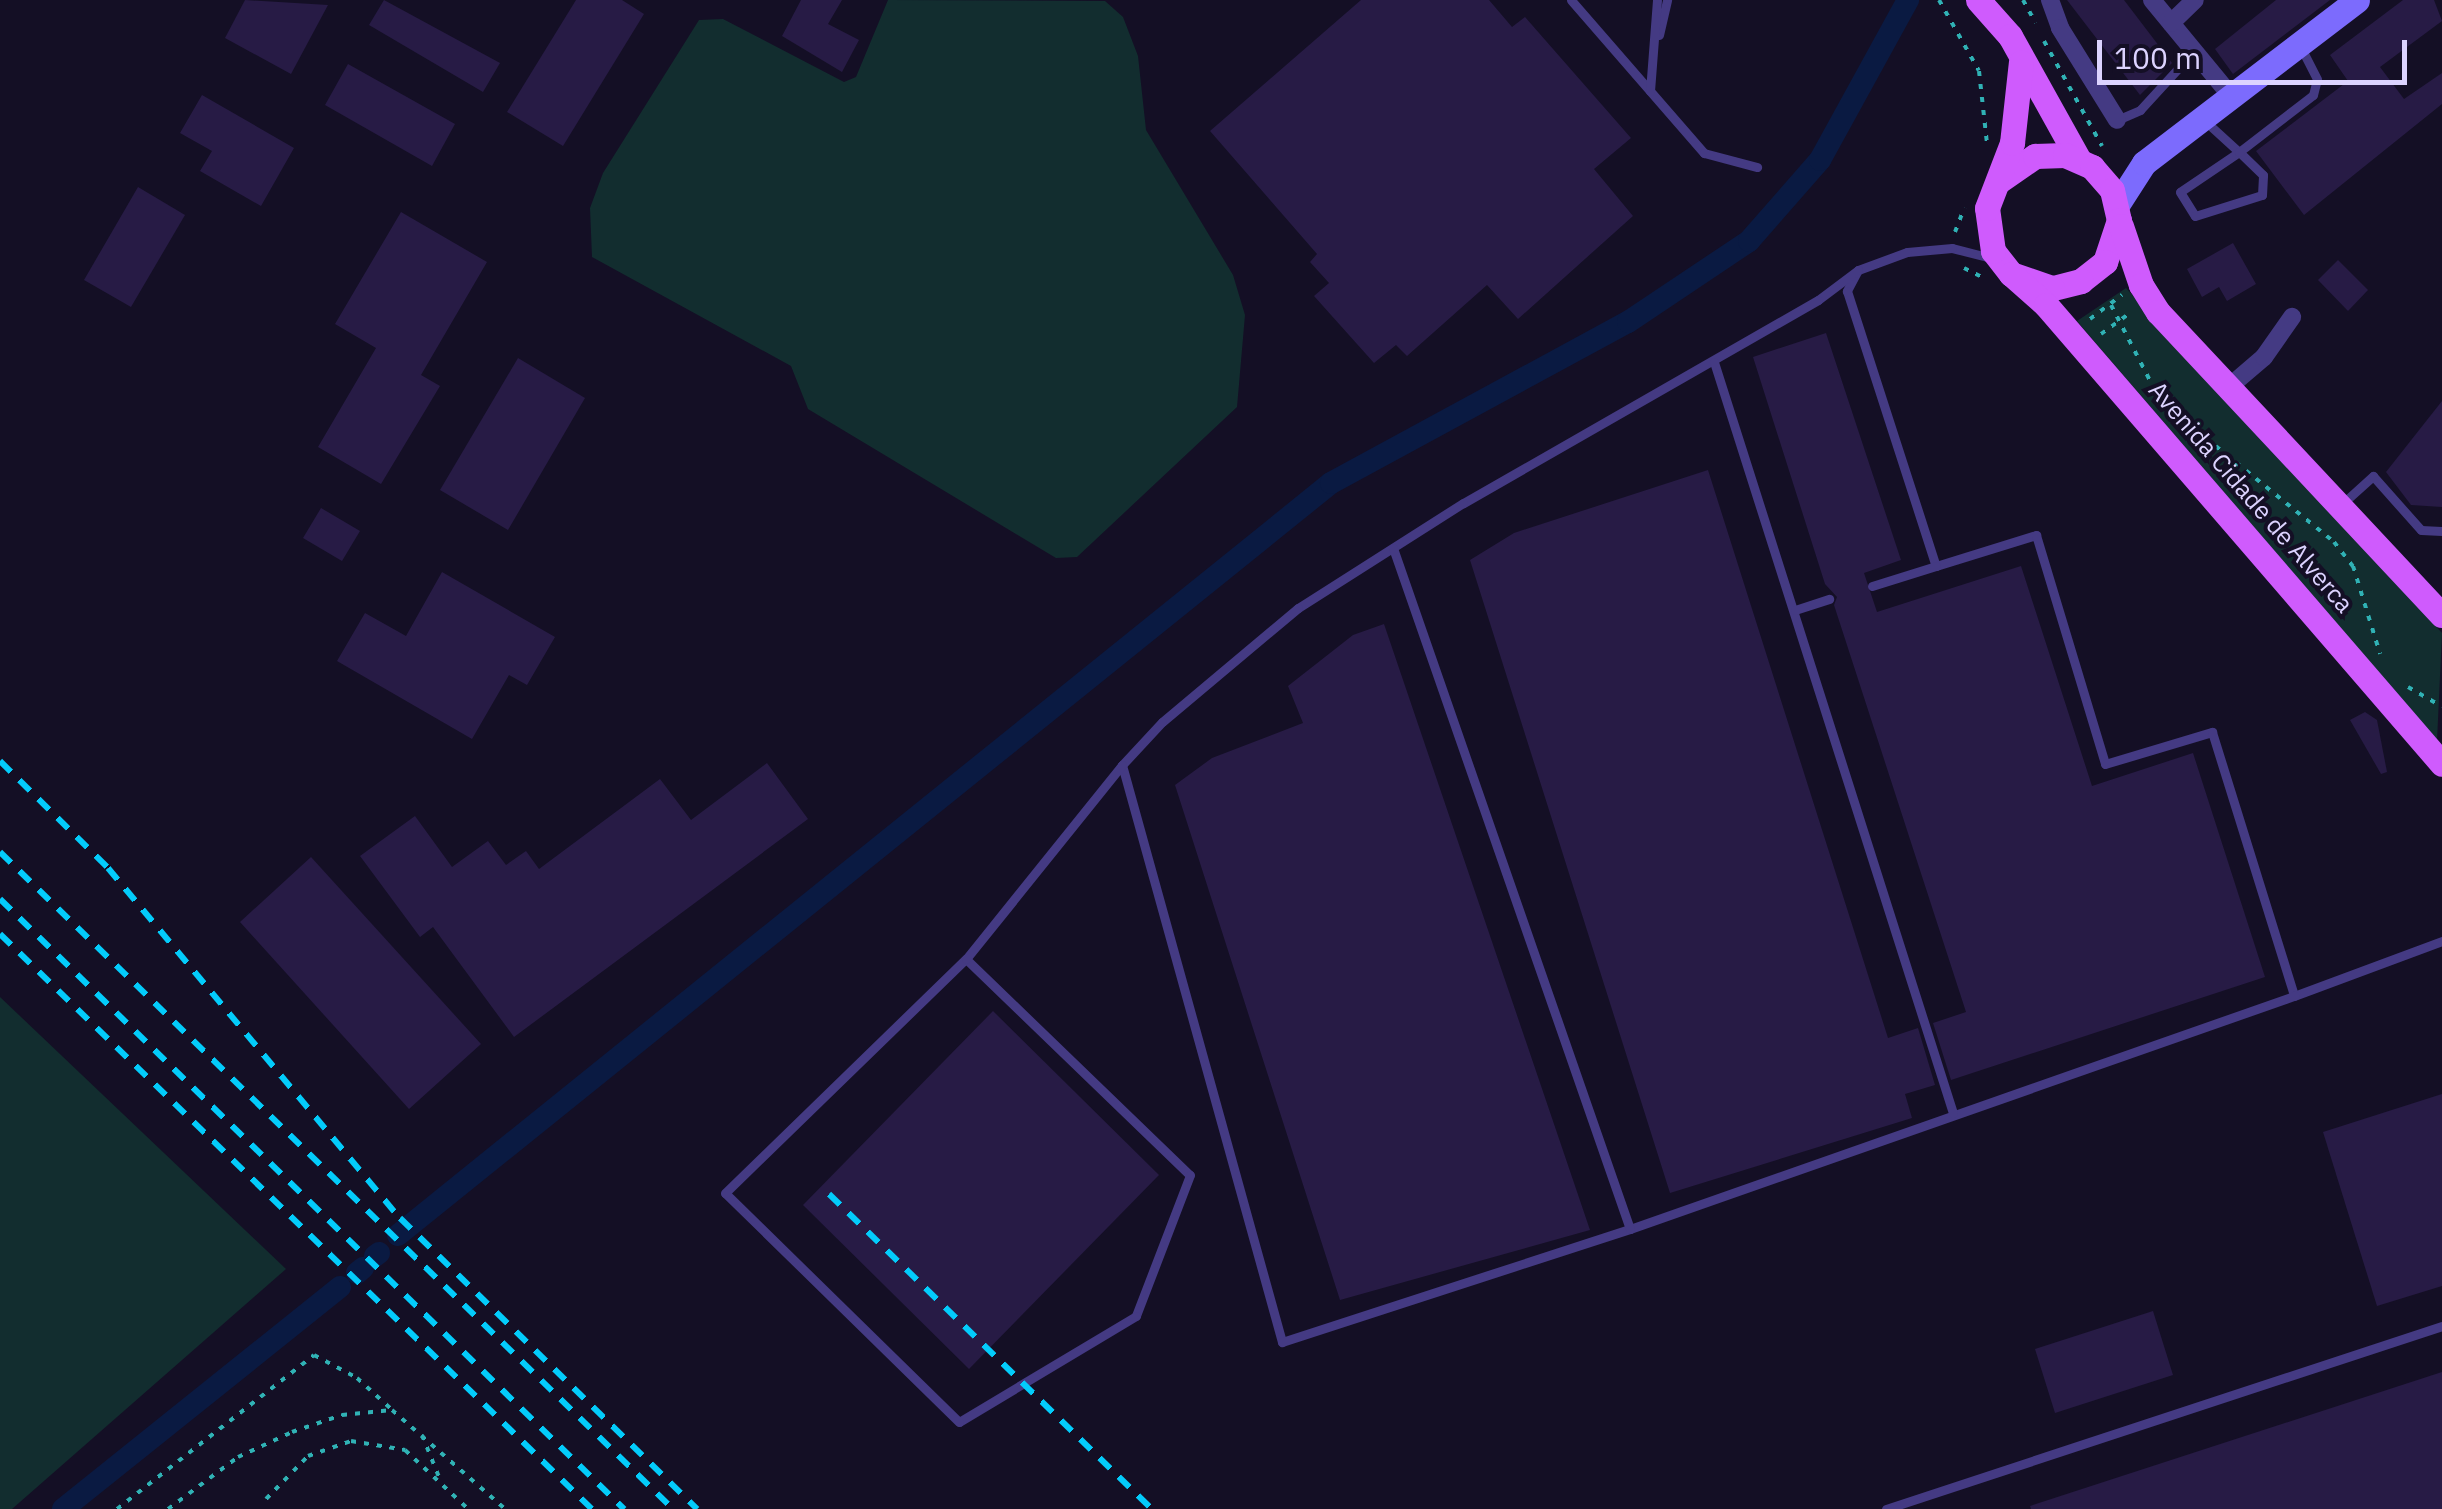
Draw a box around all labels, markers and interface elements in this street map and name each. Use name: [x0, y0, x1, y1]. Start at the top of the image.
scale bar: [2102, 20, 2412, 82]
text: 100 m: [2114, 38, 2201, 77]
street label: Avenida Cidade de Alverca: [2142, 375, 2360, 619]

